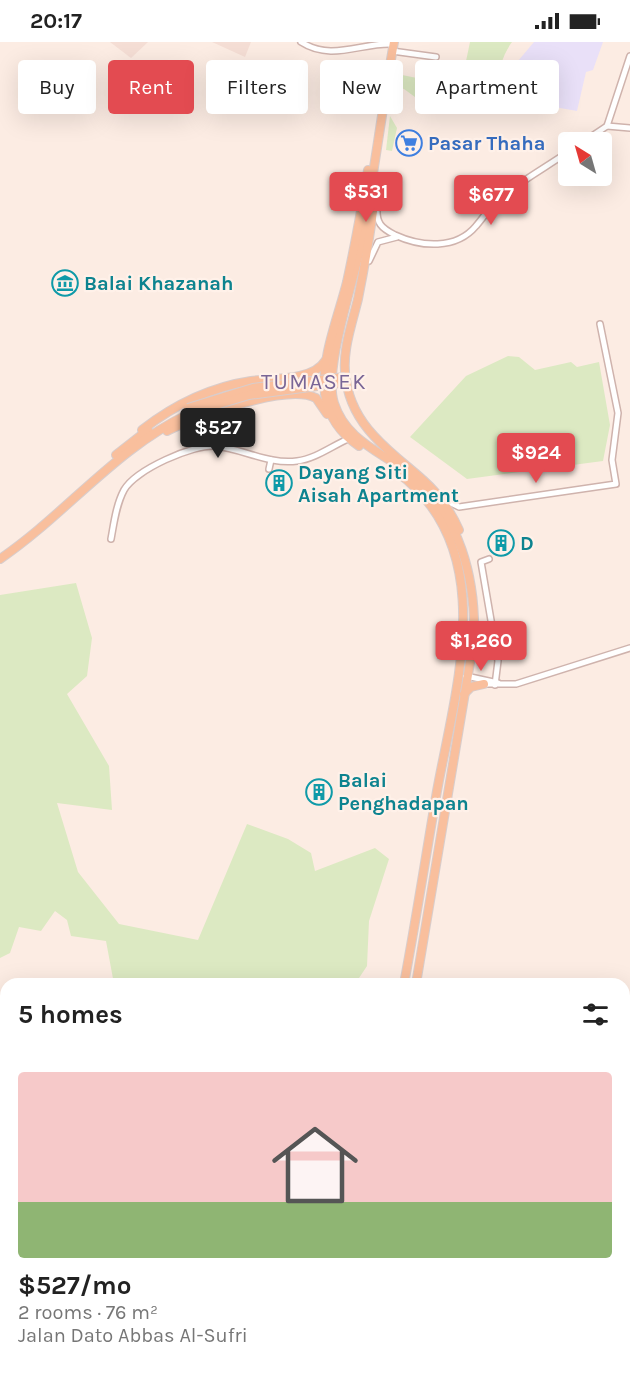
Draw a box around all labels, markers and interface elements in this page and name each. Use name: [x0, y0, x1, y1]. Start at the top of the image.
text: 20:17: [30, 8, 82, 34]
chip: Buy: [18, 60, 96, 114]
chip: Rent: [108, 60, 194, 114]
chip: Filters: [206, 60, 308, 114]
chip: New: [320, 60, 403, 114]
chip: Apartment: [415, 60, 559, 114]
supermarket icon: Pasar Thaha: [394, 128, 424, 158]
place label: Pasar Thaha: [428, 132, 545, 155]
north arrow: [558, 132, 612, 186]
map controls: [558, 132, 612, 186]
pin: $531: [330, 172, 402, 223]
pin: $677: [455, 175, 527, 226]
text: $531: [344, 180, 389, 203]
text: $677: [468, 183, 514, 206]
museum icon: Balai Khazanah: [50, 268, 80, 298]
place label: Balai Khazanah: [84, 272, 234, 295]
district label: TUMASEK: [261, 369, 367, 395]
pin: $527: [182, 408, 254, 459]
text: $527: [194, 416, 242, 439]
pin: $924: [500, 433, 572, 484]
text: $924: [511, 441, 561, 464]
place label: Dayang Siti Aisah Apartment: [298, 461, 459, 507]
building icon: Dayang Siti Aisah Apartment: [264, 468, 294, 498]
building icon: D: [486, 528, 516, 558]
place label: D: [520, 532, 534, 555]
pin: $1,260: [432, 621, 530, 672]
text: $1,260: [450, 629, 512, 652]
place label: Balai Penghadapan: [338, 769, 469, 815]
building icon: Balai Penghadapan: [304, 777, 334, 807]
icon: filters: [579, 998, 612, 1031]
text: 5 homes: [18, 999, 123, 1030]
icon: home: [261, 1111, 369, 1219]
text: $527/mo: [18, 1270, 131, 1301]
text: 2 rooms · 76 m²: [18, 1301, 158, 1324]
text: Jalan Dato Abbas Al-Sufri: [18, 1324, 248, 1347]

